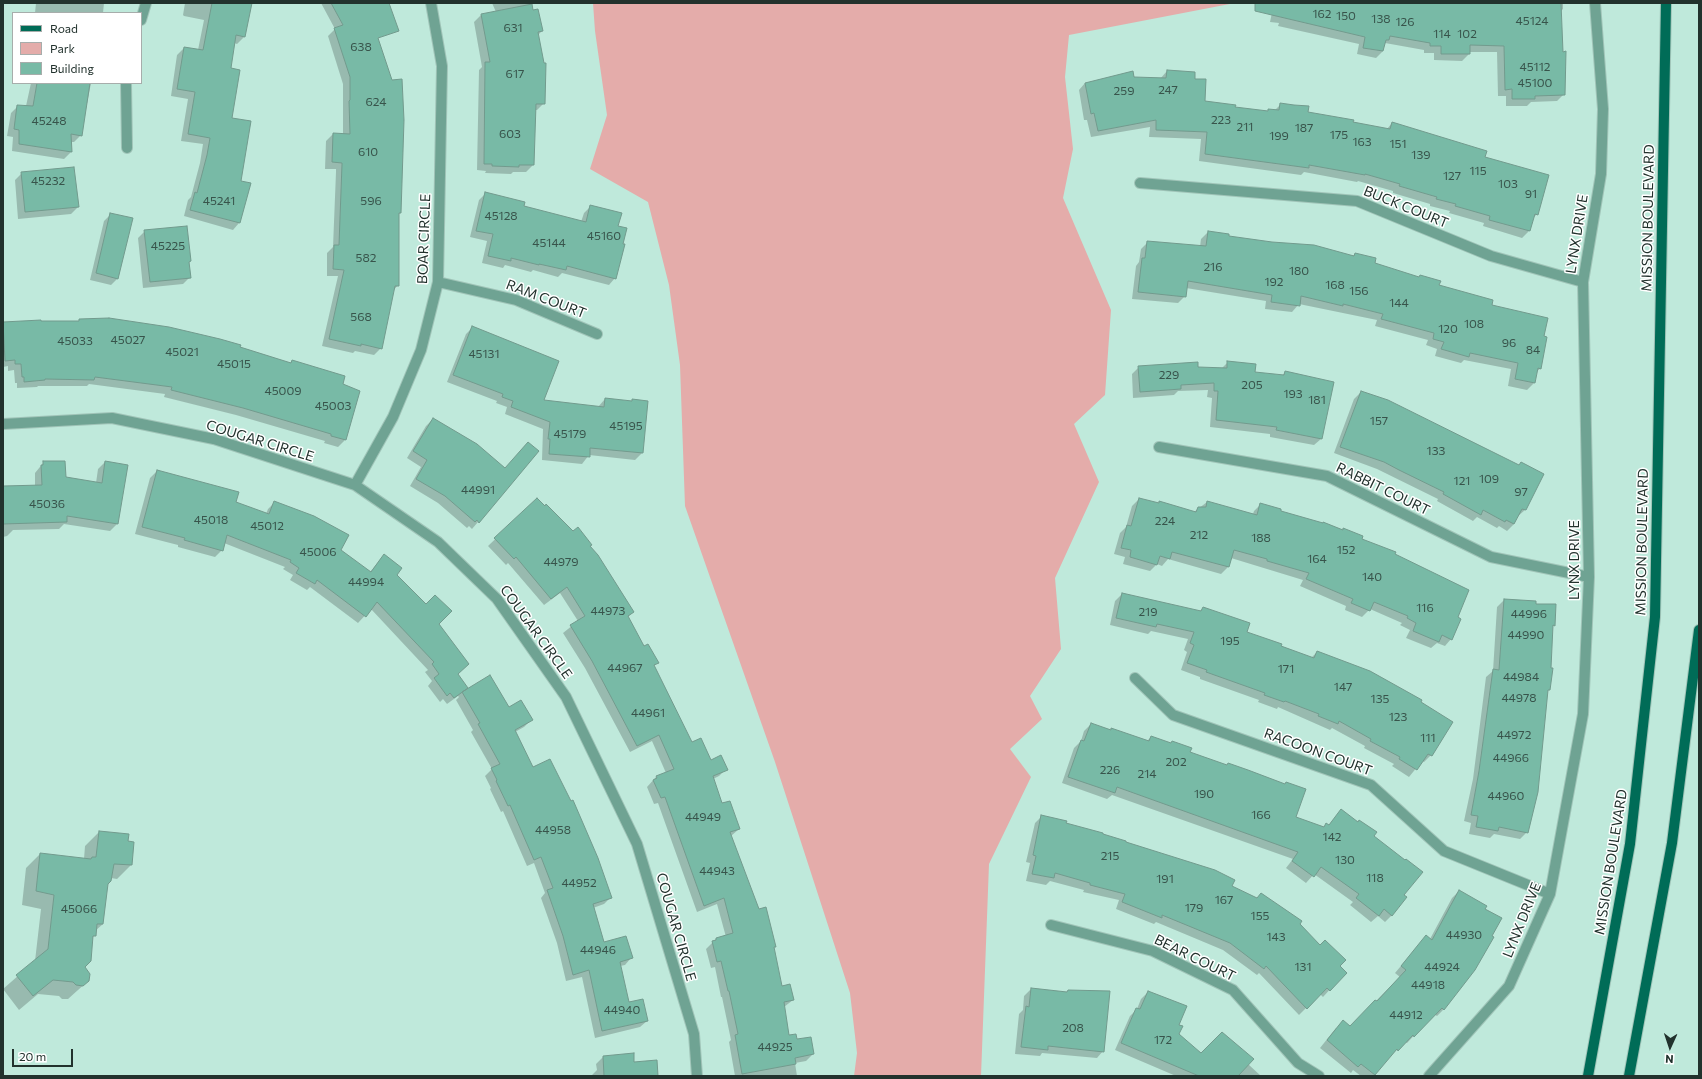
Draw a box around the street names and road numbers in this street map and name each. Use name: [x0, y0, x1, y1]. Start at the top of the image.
street label: MISSION BOULEVARD: [1638, 144, 1658, 292]
street label: BUCK COURT: [1361, 182, 1451, 232]
street label: LYNX DRIVE: [1562, 193, 1592, 275]
street label: BOAR CIRCLE: [414, 194, 434, 284]
street label: RAM COURT: [504, 276, 588, 322]
street label: COUGAR CIRCLE: [204, 417, 316, 465]
street label: RABBIT COURT: [1333, 459, 1433, 519]
street label: MISSION BOULEVARD: [1632, 468, 1652, 616]
street label: LYNX DRIVE: [1566, 520, 1582, 600]
street label: COUGAR CIRCLE: [496, 582, 576, 682]
street label: RACOON COURT: [1262, 725, 1374, 779]
street label: MISSION BOULEVARD: [1591, 788, 1631, 936]
street label: COUGAR CIRCLE: [653, 871, 699, 983]
street label: LYNX DRIVE: [1499, 880, 1545, 960]
street label: BEAR COURT: [1152, 931, 1238, 985]

